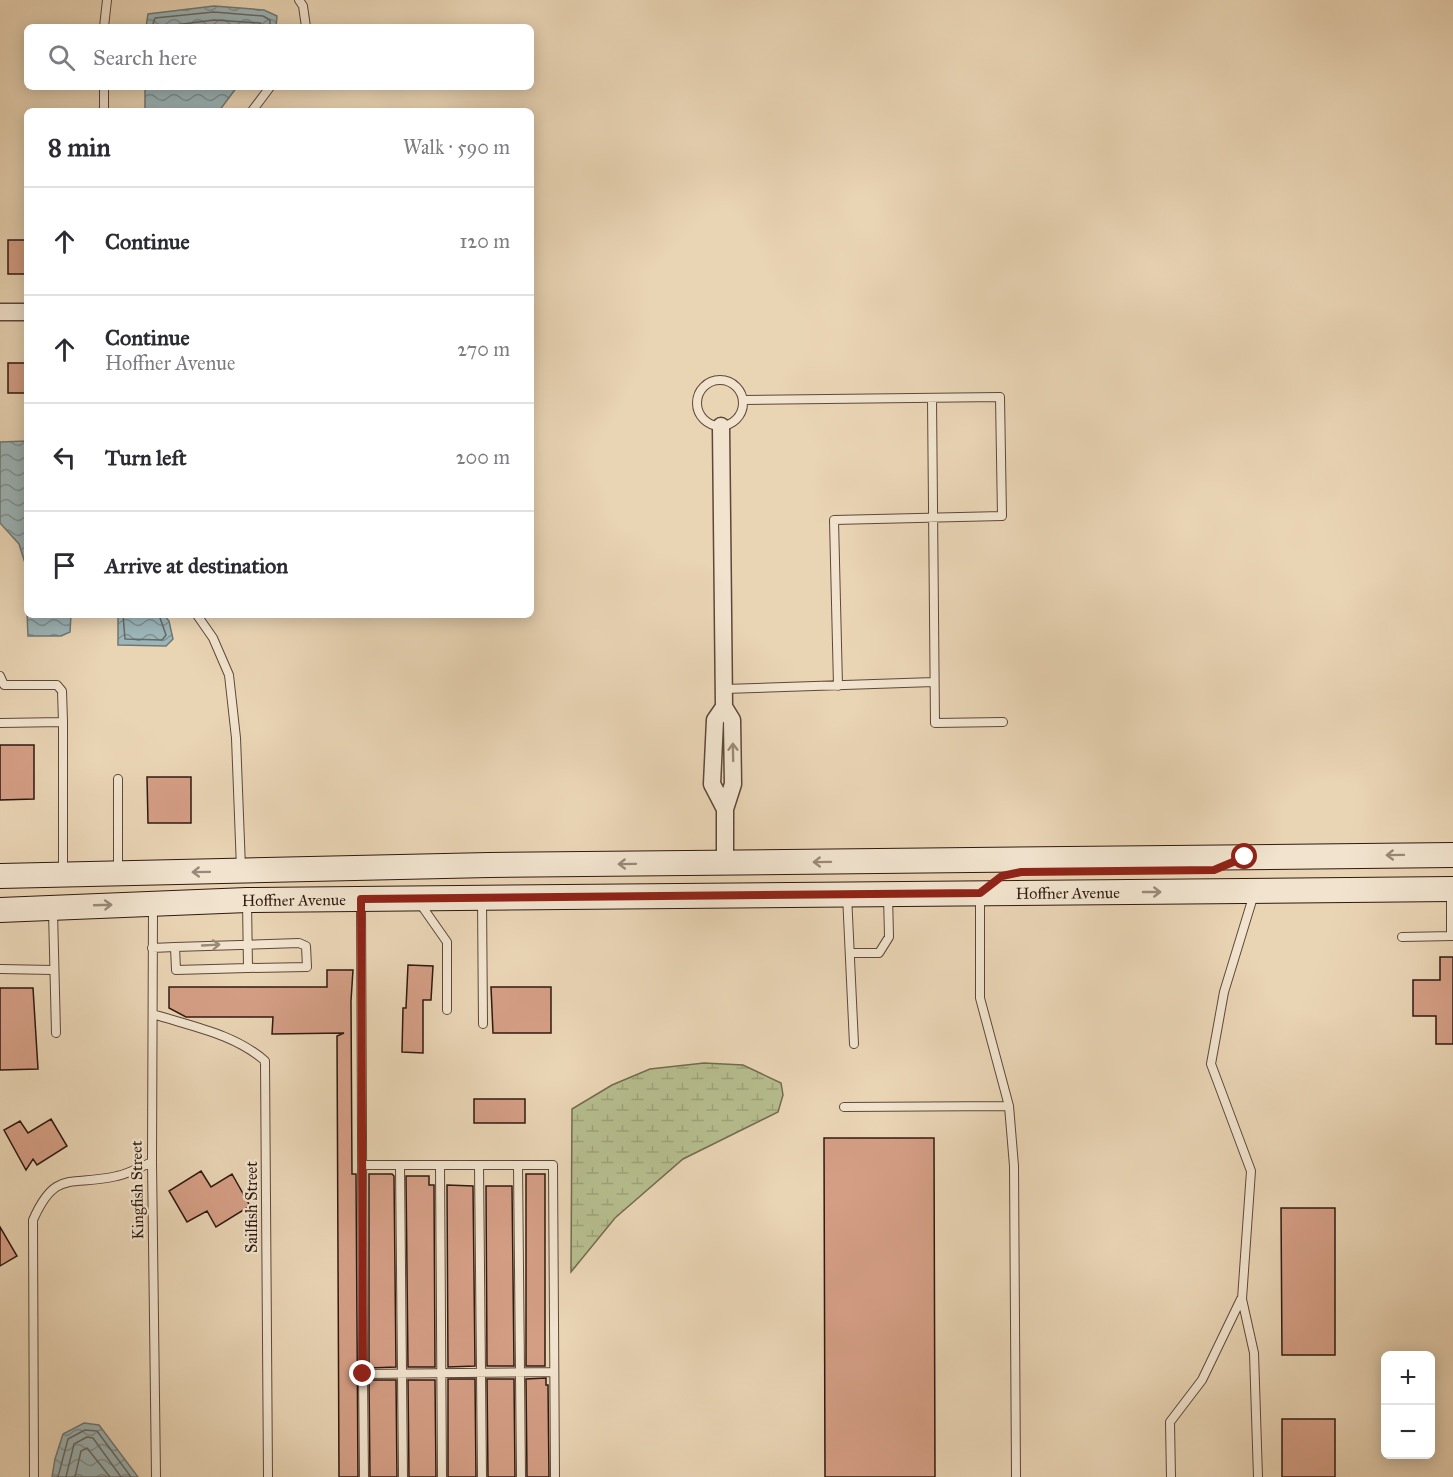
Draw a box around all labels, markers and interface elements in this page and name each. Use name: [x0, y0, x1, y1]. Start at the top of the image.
search box: [24, 24, 534, 90]
icon: search: [45, 41, 78, 74]
text: Search here: [93, 44, 197, 71]
text: 8 min: [48, 131, 111, 163]
text: Walk · 590 m: [403, 135, 510, 159]
icon: ahead: [48, 225, 81, 258]
text: Continue: [105, 228, 190, 255]
text: 120 m: [459, 229, 510, 253]
text: Continue: [105, 324, 190, 351]
icon: ahead: [48, 333, 81, 366]
text: 270 m: [457, 337, 510, 361]
text: Hoffner Avenue: [105, 351, 235, 375]
icon: left: [48, 441, 81, 474]
text: Turn left: [105, 444, 187, 471]
text: 200 m: [456, 445, 510, 469]
icon: arrive: [48, 549, 81, 582]
text: Arrive at destination: [105, 552, 288, 579]
one-way arrow: [727, 742, 739, 762]
route start: [1231, 843, 1257, 869]
one-way arrow: [1385, 849, 1405, 861]
one-way arrow: [812, 856, 832, 867]
one-way arrow: [617, 858, 637, 870]
one-way arrow: [191, 866, 211, 878]
street label: Hoffner Avenue: [1016, 883, 1120, 902]
one-way arrow: [1141, 886, 1161, 897]
street label: Hoffner Avenue: [242, 890, 346, 910]
one-way arrow: [93, 900, 112, 911]
one-way arrow: [201, 940, 221, 951]
street label: Kingfish Street: [127, 1140, 148, 1240]
street label: Sailfish Street: [242, 1161, 261, 1253]
map controls: [1381, 1351, 1435, 1459]
button: +: [1381, 1351, 1435, 1405]
route end: [349, 1360, 375, 1386]
button: −: [1381, 1405, 1435, 1459]

